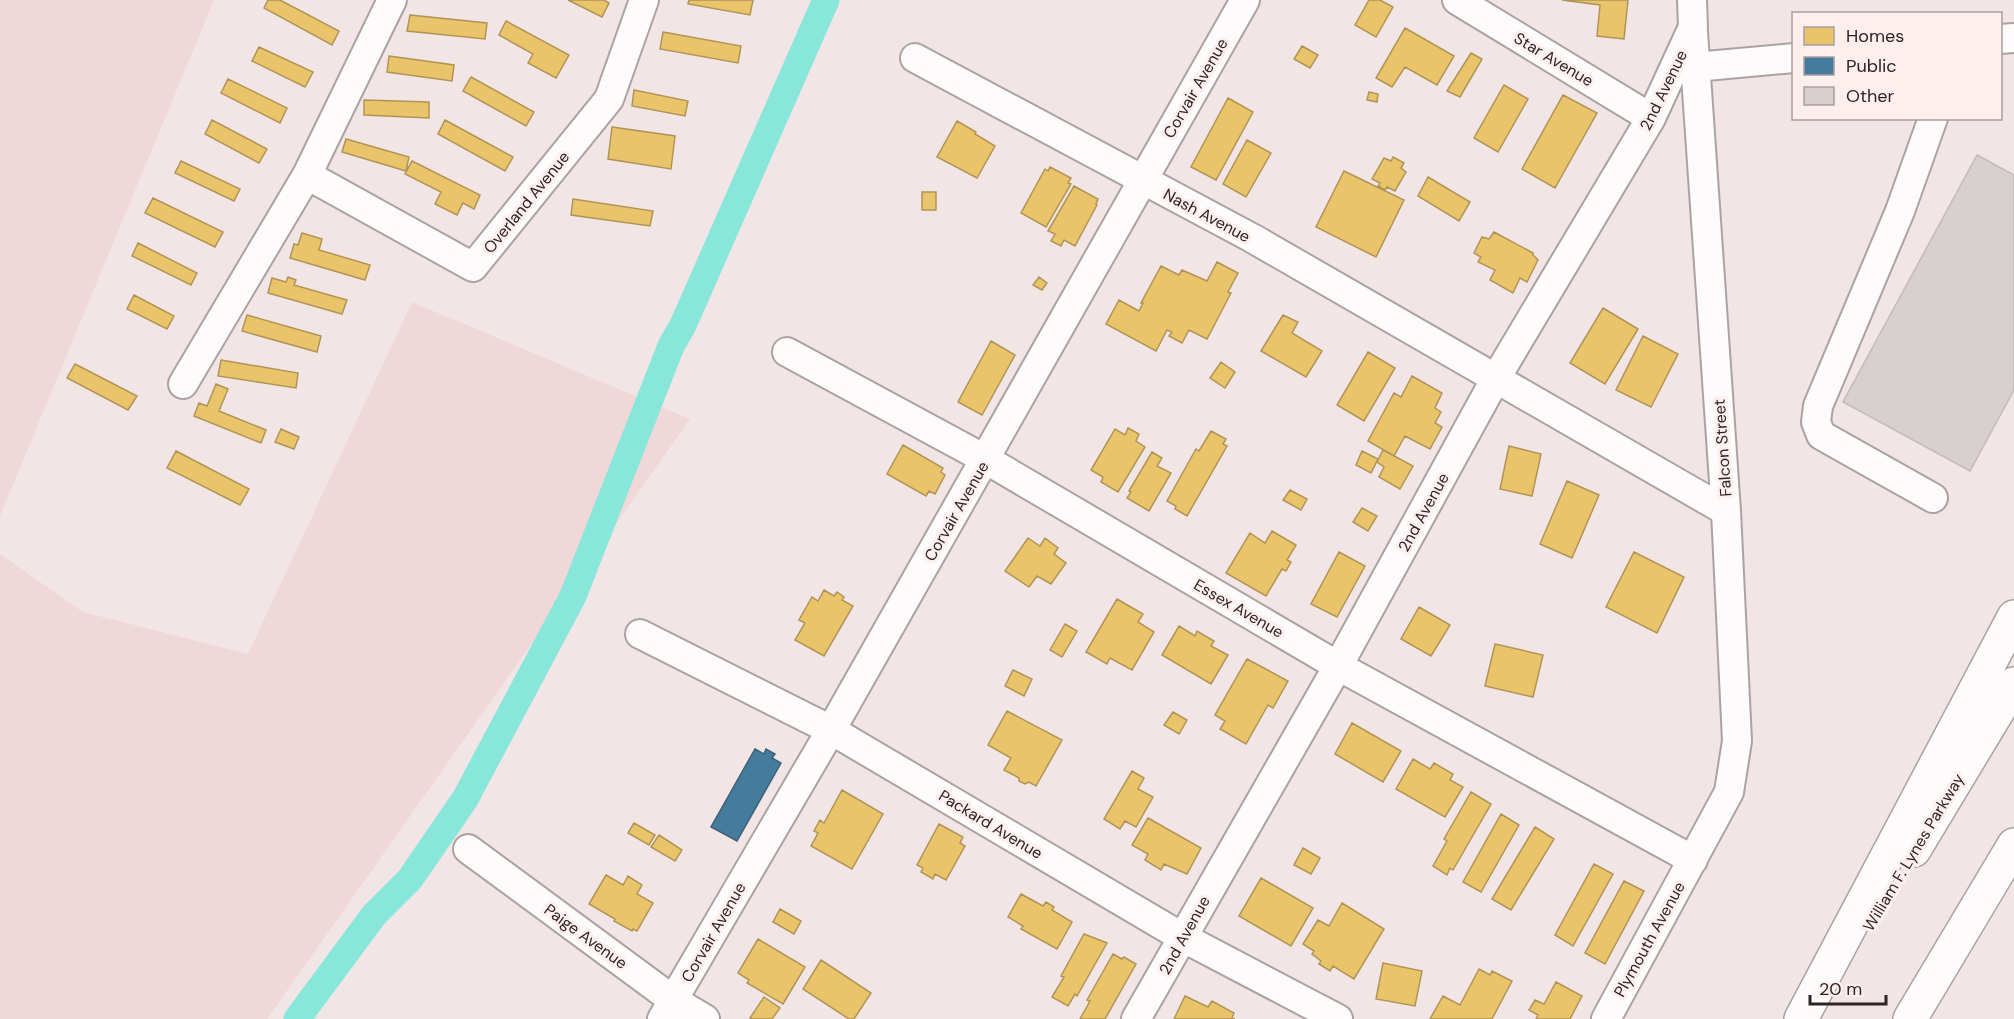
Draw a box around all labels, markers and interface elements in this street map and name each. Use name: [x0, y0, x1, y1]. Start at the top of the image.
legend: [1792, 12, 2002, 120]
text: Homes: [1846, 24, 1904, 48]
street label: Star Avenue: [1510, 28, 1597, 91]
street label: Corvair Avenue: [1158, 34, 1233, 142]
street label: 2nd Avenue: [1635, 46, 1692, 134]
text: Public: [1846, 54, 1897, 78]
text: Other: [1846, 84, 1895, 108]
street label: Overland Avenue: [479, 147, 574, 258]
street label: Nash Avenue: [1160, 184, 1254, 247]
street label: Falcon Street: [1709, 398, 1736, 497]
street label: Corvair Avenue: [919, 457, 994, 565]
street label: 2nd Avenue: [1393, 469, 1454, 555]
street label: Essex Avenue: [1190, 574, 1287, 643]
street label: William F. Lynes Parkway: [1858, 769, 1969, 935]
street label: Packard Avenue: [935, 785, 1047, 864]
street label: Corvair Avenue: [676, 878, 751, 986]
street label: Plymouth Avenue: [1609, 878, 1690, 1001]
street label: 2nd Avenue: [1154, 892, 1215, 978]
street label: Paige Avenue: [540, 899, 631, 974]
scale bar: [1810, 968, 1886, 1006]
text: 20 m: [1819, 977, 1862, 1001]

